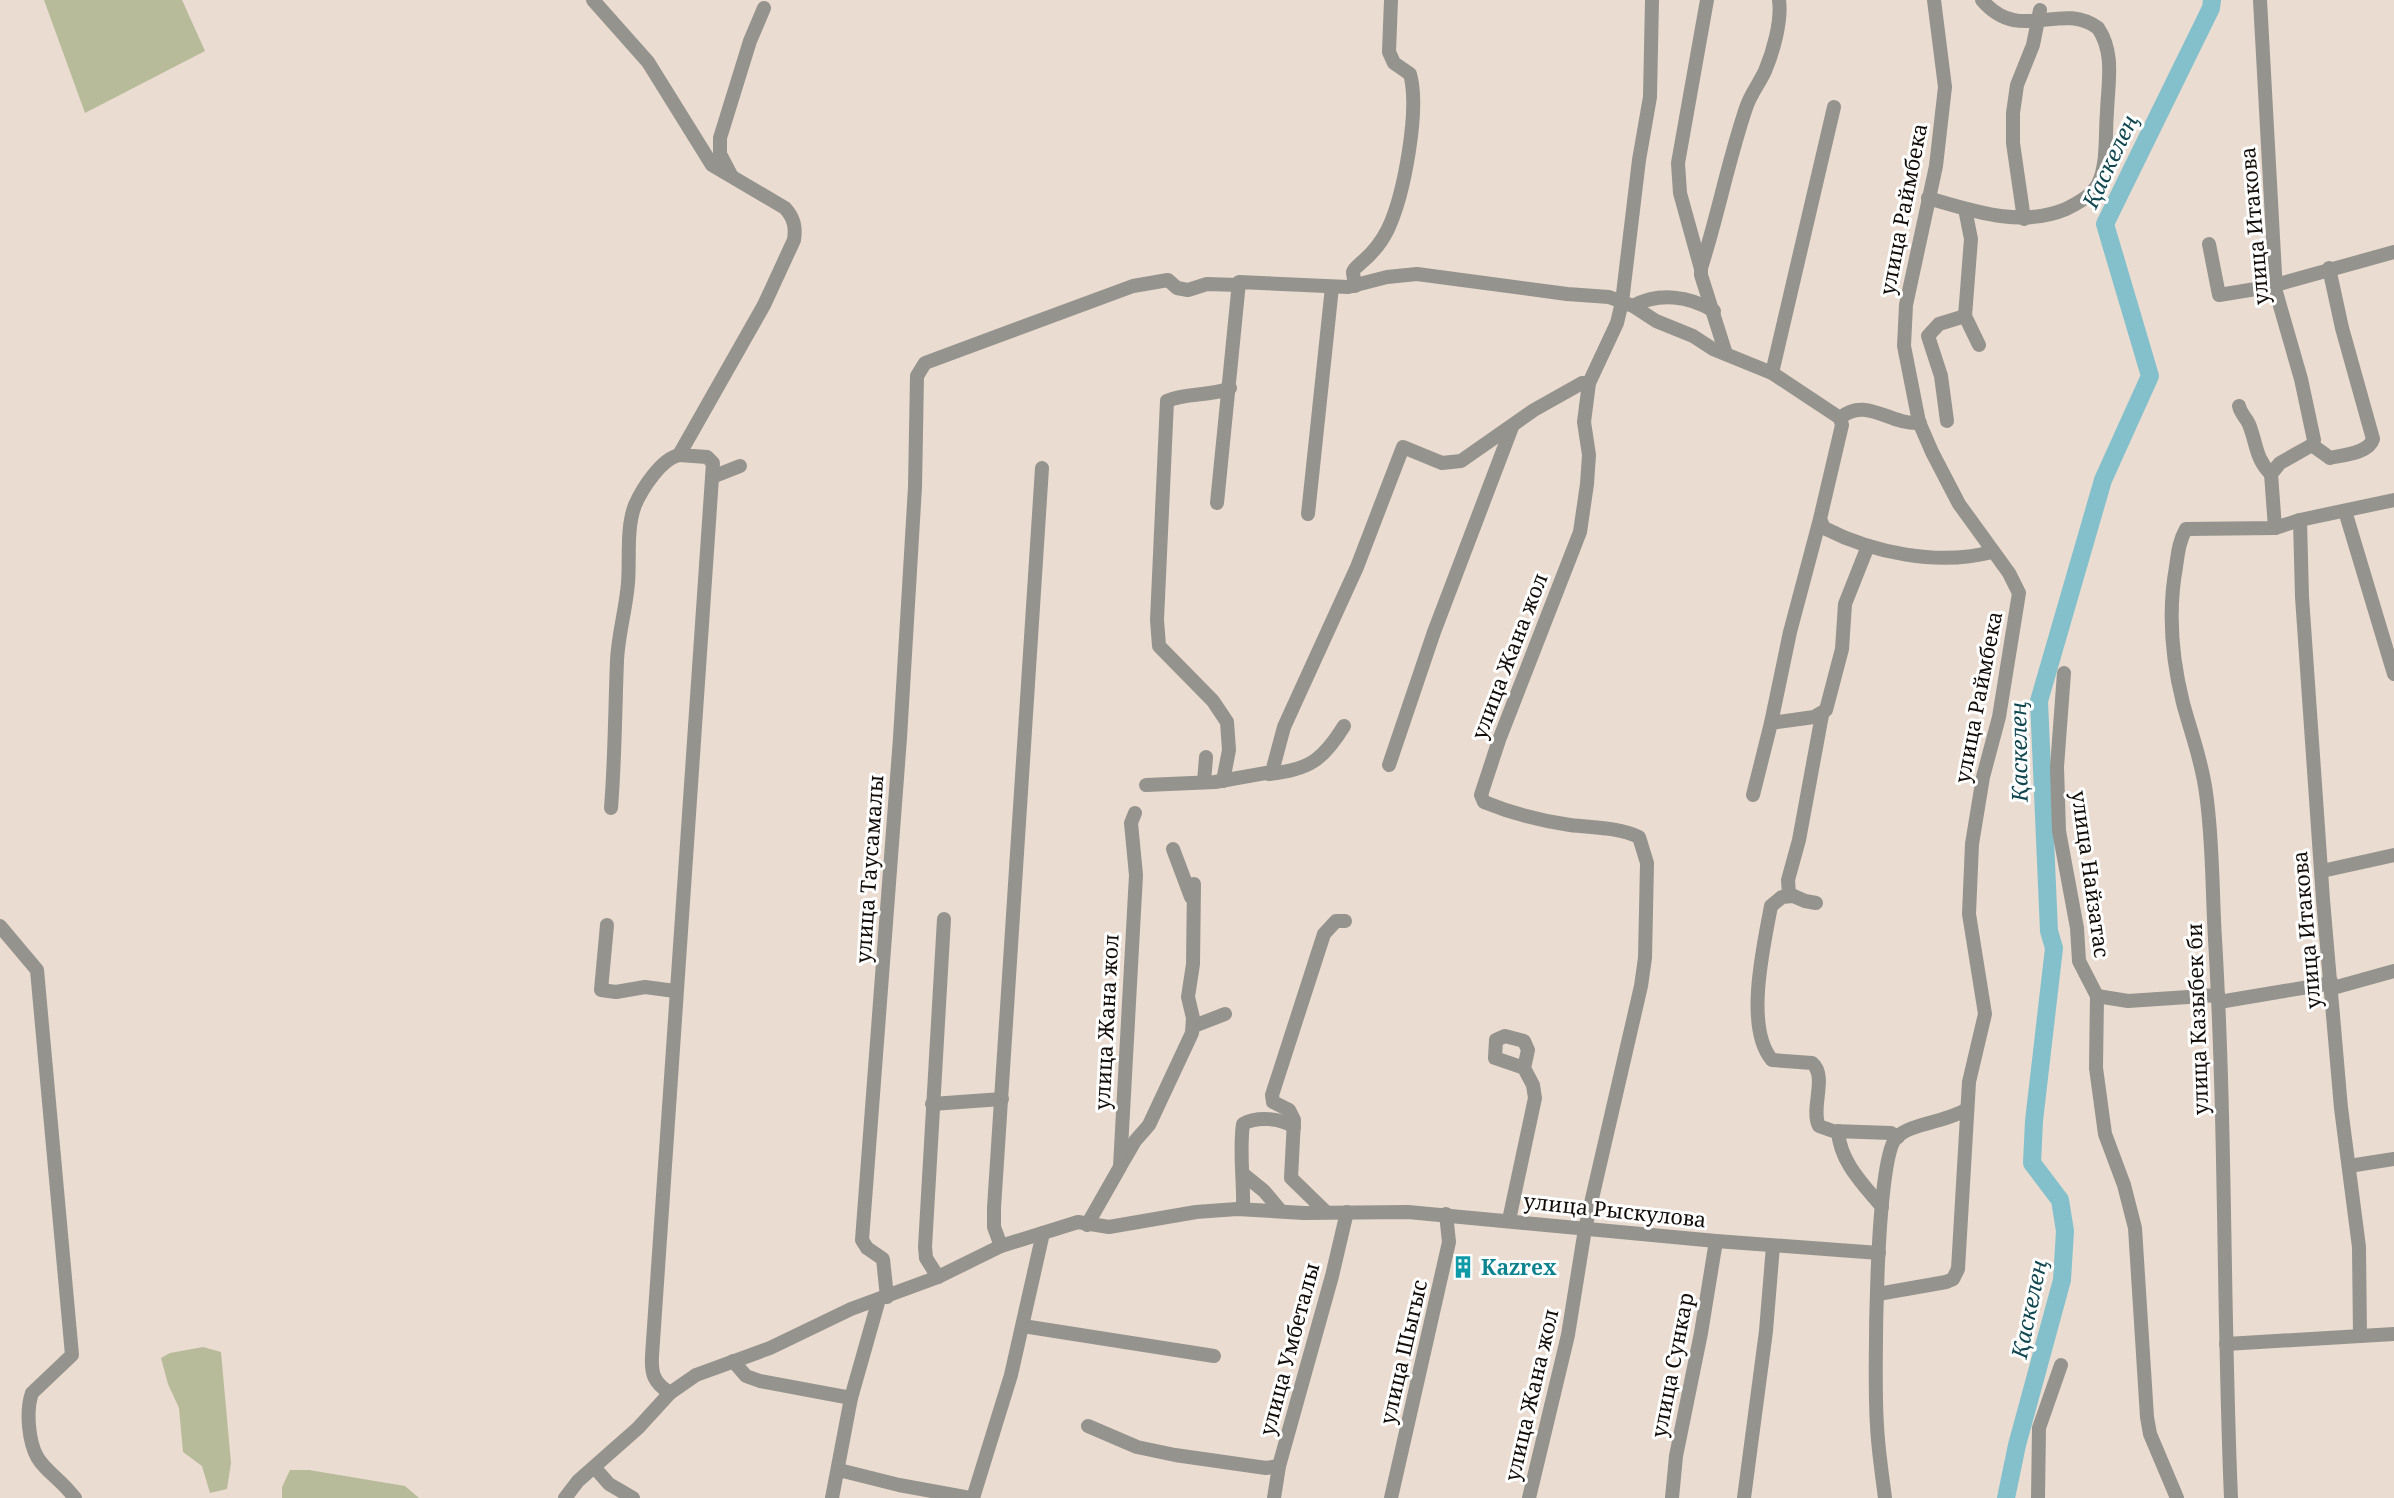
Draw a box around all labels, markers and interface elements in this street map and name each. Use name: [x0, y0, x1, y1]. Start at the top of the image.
water label: Қаскелең: [2074, 109, 2144, 213]
street label: улица Раймбека: [1873, 121, 1933, 297]
street label: улица Итакова: [2233, 146, 2275, 306]
street label: улица Жана жол: [1464, 569, 1554, 743]
street label: улица Раймбека: [1948, 609, 2008, 785]
water label: Қаскелең: [2002, 702, 2034, 803]
street label: улица Таусамалы: [848, 774, 890, 964]
street label: улица Найзатас: [2065, 789, 2117, 959]
street label: улица Итакова: [2285, 850, 2327, 1010]
street label: улица Казыбек би: [2180, 923, 2214, 1115]
street label: улица Жана жол: [1087, 933, 1125, 1111]
street label: улица Рыскулова: [1522, 1186, 1708, 1234]
place label: Kazrex: [1481, 1253, 1557, 1281]
building icon: Kazrex: [1450, 1254, 1476, 1280]
water label: Қаскелең: [2003, 1257, 2053, 1362]
street label: улица Умбеталы: [1252, 1259, 1326, 1439]
street label: улица Шыгыс: [1373, 1277, 1433, 1427]
street label: улица Сункар: [1644, 1290, 1700, 1440]
street label: улица Жана жол: [1498, 1306, 1564, 1484]

